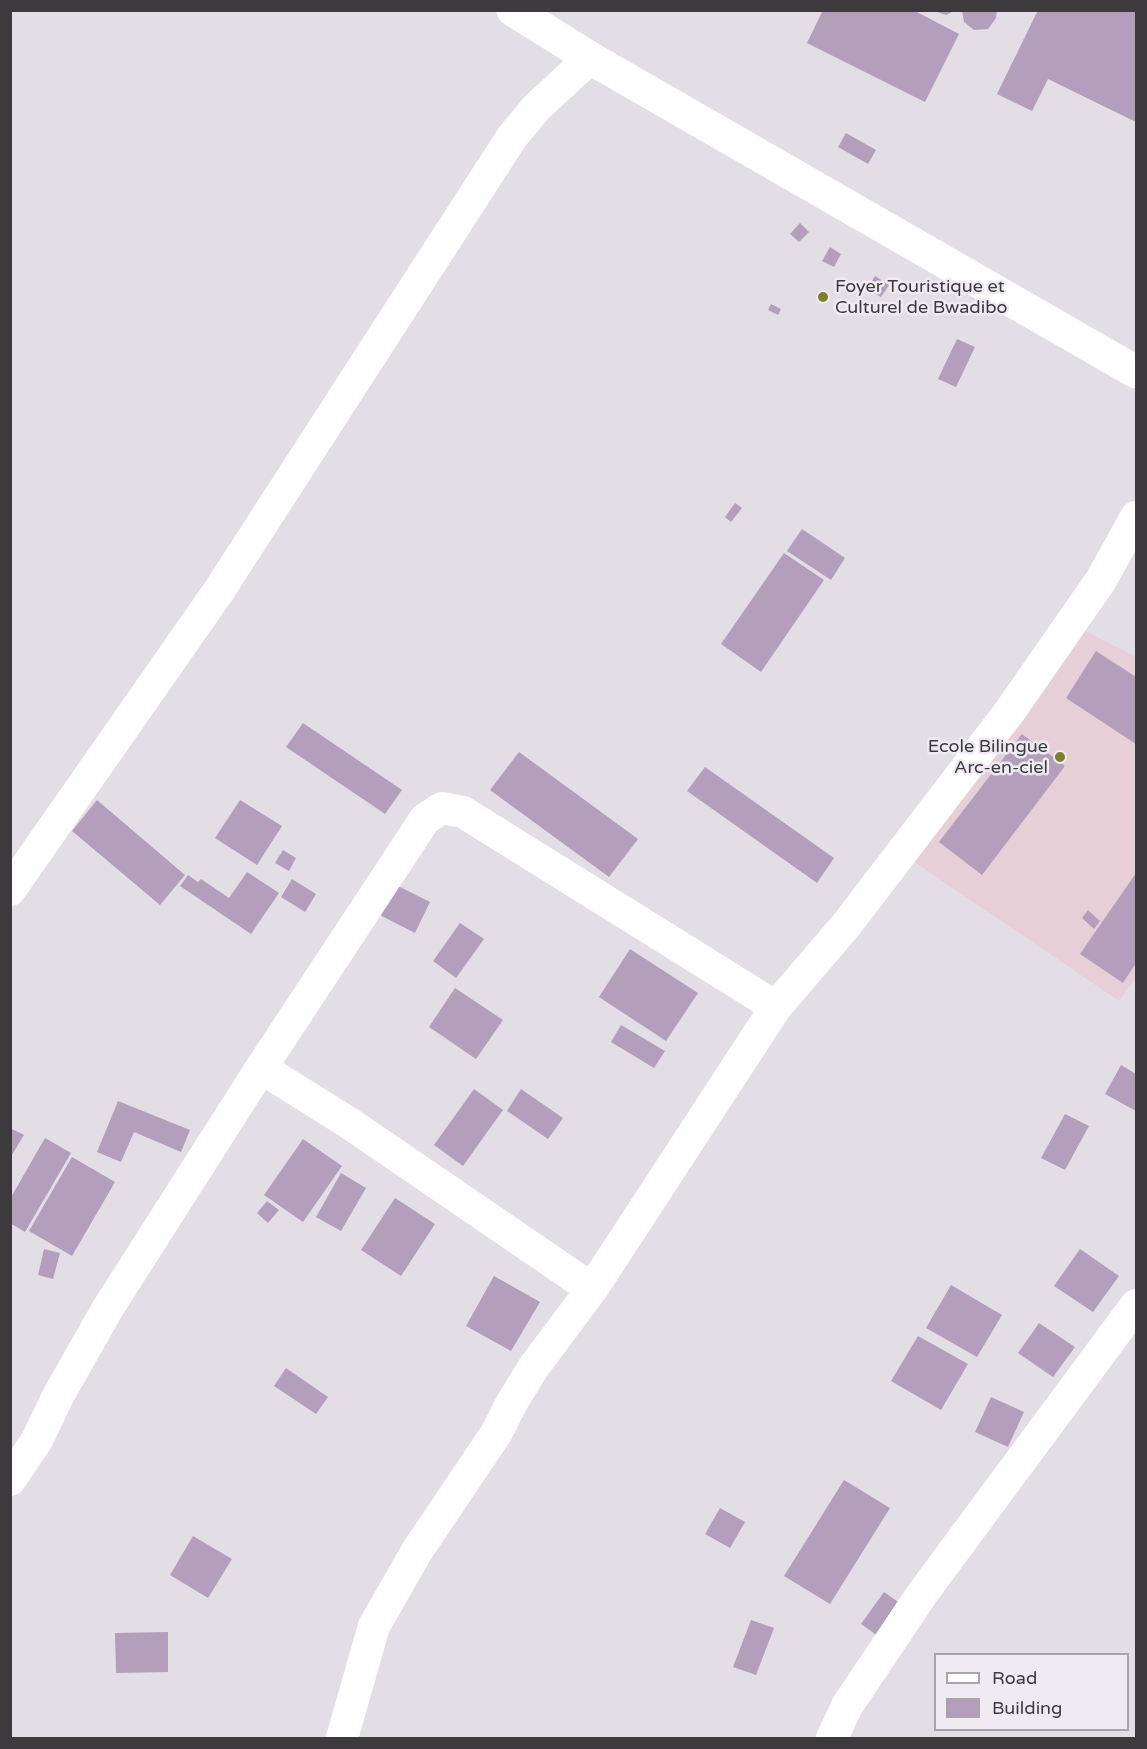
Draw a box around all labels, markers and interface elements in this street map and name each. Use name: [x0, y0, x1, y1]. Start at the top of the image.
place label: Foyer Touristique et Culturel de Bwadibo: [835, 276, 1007, 318]
marker: Foyer Touristique et Culturel de Bwadibo: [816, 290, 830, 304]
place label: Ecole Bilingue Arc-en-ciel: [928, 736, 1048, 778]
marker: Ecole Bilingue Arc-en-ciel: [1053, 750, 1067, 764]
legend: [934, 1653, 1129, 1731]
text: Road: [992, 1667, 1037, 1689]
text: Building: [992, 1697, 1062, 1719]

